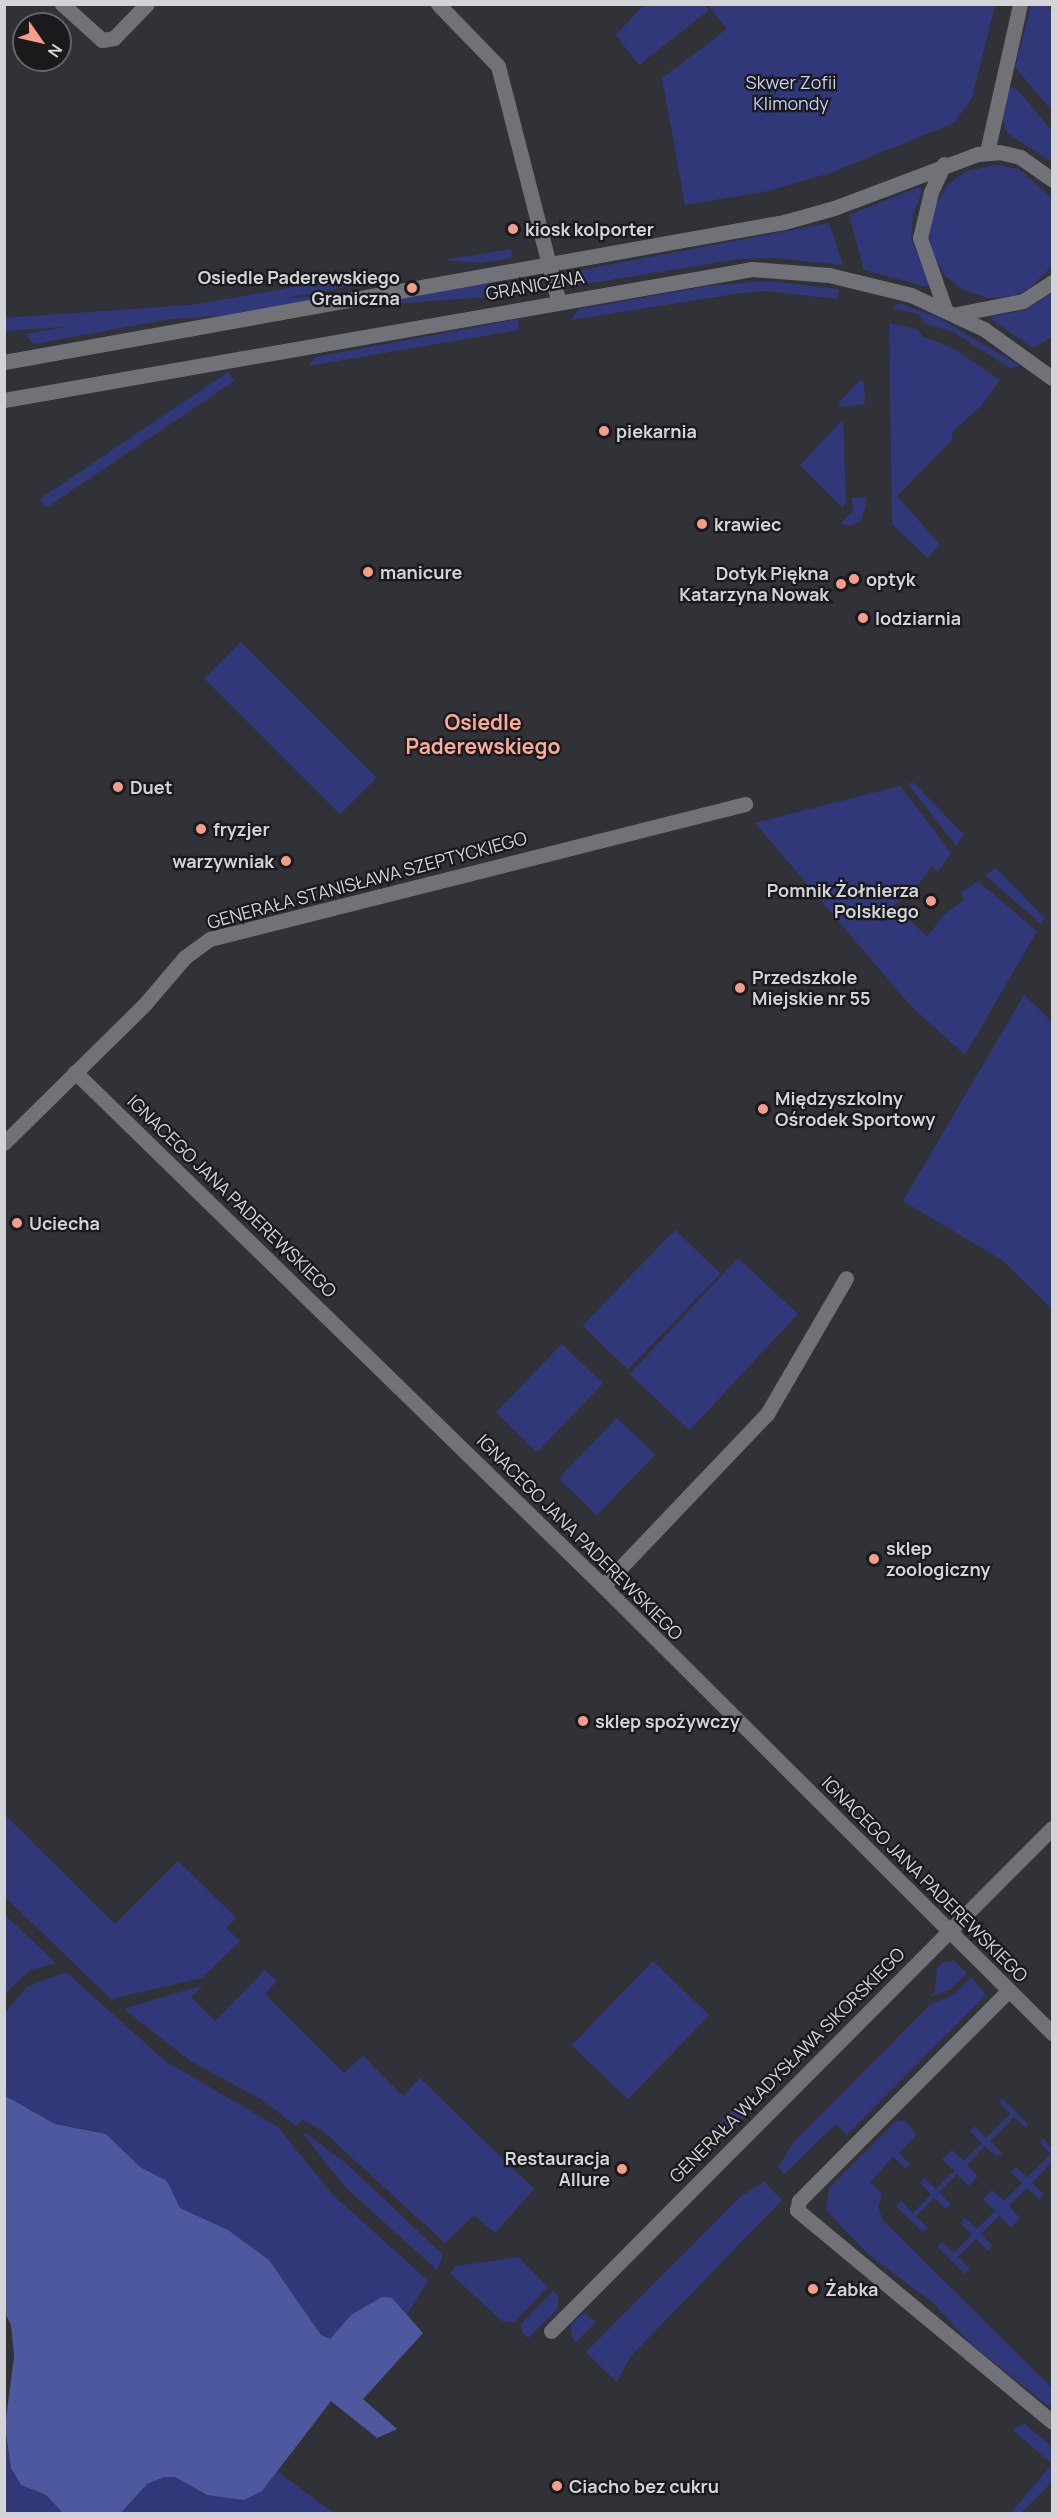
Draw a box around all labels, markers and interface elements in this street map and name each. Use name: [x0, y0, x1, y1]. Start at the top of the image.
north arrow: [12, 12, 72, 72]
text: N: [43, 40, 68, 62]
park label: Skwer Zofii Klimondy: [746, 72, 836, 115]
place label: kiosk kolporter: [525, 218, 654, 240]
marker: kiosk kolporter: [506, 222, 520, 236]
street label: GRANICZNA: [484, 266, 586, 304]
place label: Osiedle Paderewskiego Graniczna: [198, 267, 400, 310]
marker: Osiedle Paderewskiego Graniczna: [405, 281, 419, 295]
place label: piekarnia: [616, 420, 697, 442]
marker: piekarnia: [597, 424, 611, 438]
place label: krawiec: [714, 513, 781, 535]
marker: krawiec: [695, 517, 709, 531]
place label: manicure: [380, 561, 462, 583]
place label: Dotyk Piękna Katarzyna Nowak: [679, 563, 829, 606]
marker: manicure: [361, 565, 375, 579]
place label: optyk: [866, 568, 915, 590]
marker: optyk: [847, 572, 861, 586]
marker: Dotyk Piękna Katarzyna Nowak: [834, 577, 848, 591]
place label: lodziarnia: [875, 607, 961, 629]
marker: lodziarnia: [856, 611, 870, 625]
district label: Osiedle Paderewskiego: [406, 709, 560, 759]
place label: Duet: [130, 776, 172, 798]
marker: Duet: [111, 780, 125, 794]
place label: fryzjer: [213, 818, 270, 840]
marker: fryzjer: [194, 822, 208, 836]
street label: GENERAŁA STANISŁAWA SZEPTYCKIEGO: [205, 827, 529, 933]
place label: warzywniak: [172, 850, 274, 872]
marker: warzywniak: [279, 854, 293, 868]
place label: Pomnik Żołnierza Polskiego: [767, 880, 919, 922]
marker: Pomnik Żołnierza Polskiego: [924, 894, 938, 908]
place label: Przedszkole Miejskie nr 55: [752, 967, 871, 1010]
marker: Przedszkole Miejskie nr 55: [733, 981, 747, 995]
place label: Międzyszkolny Ośrodek Sportowy: [775, 1088, 935, 1130]
street label: IGNACEGO JANA PADEREWSKIEGO: [123, 1090, 341, 1302]
marker: Międzyszkolny Ośrodek Sportowy: [756, 1102, 770, 1116]
place label: Uciecha: [29, 1212, 100, 1234]
marker: Uciecha: [10, 1216, 24, 1230]
street label: IGNACEGO JANA PADEREWSKIEGO: [473, 1430, 687, 1644]
place label: sklep zoologiczny: [886, 1538, 990, 1580]
marker: sklep zoologiczny: [867, 1552, 881, 1566]
place label: sklep spożywczy: [595, 1710, 740, 1732]
marker: sklep spożywczy: [576, 1714, 590, 1728]
street label: IGNACEGO JANA PADEREWSKIEGO: [818, 1772, 1032, 1986]
street label: GENERAŁA WŁADYSŁAWA SIKORSKIEGO: [665, 1943, 909, 2187]
place label: Restauracja Allure: [505, 2148, 610, 2190]
marker: Restauracja Allure: [615, 2162, 629, 2176]
place label: Żabka: [825, 2278, 878, 2300]
marker: Żabka: [806, 2282, 820, 2296]
place label: Ciacho bez cukru: [569, 2475, 719, 2497]
marker: Ciacho bez cukru: [550, 2479, 564, 2493]

